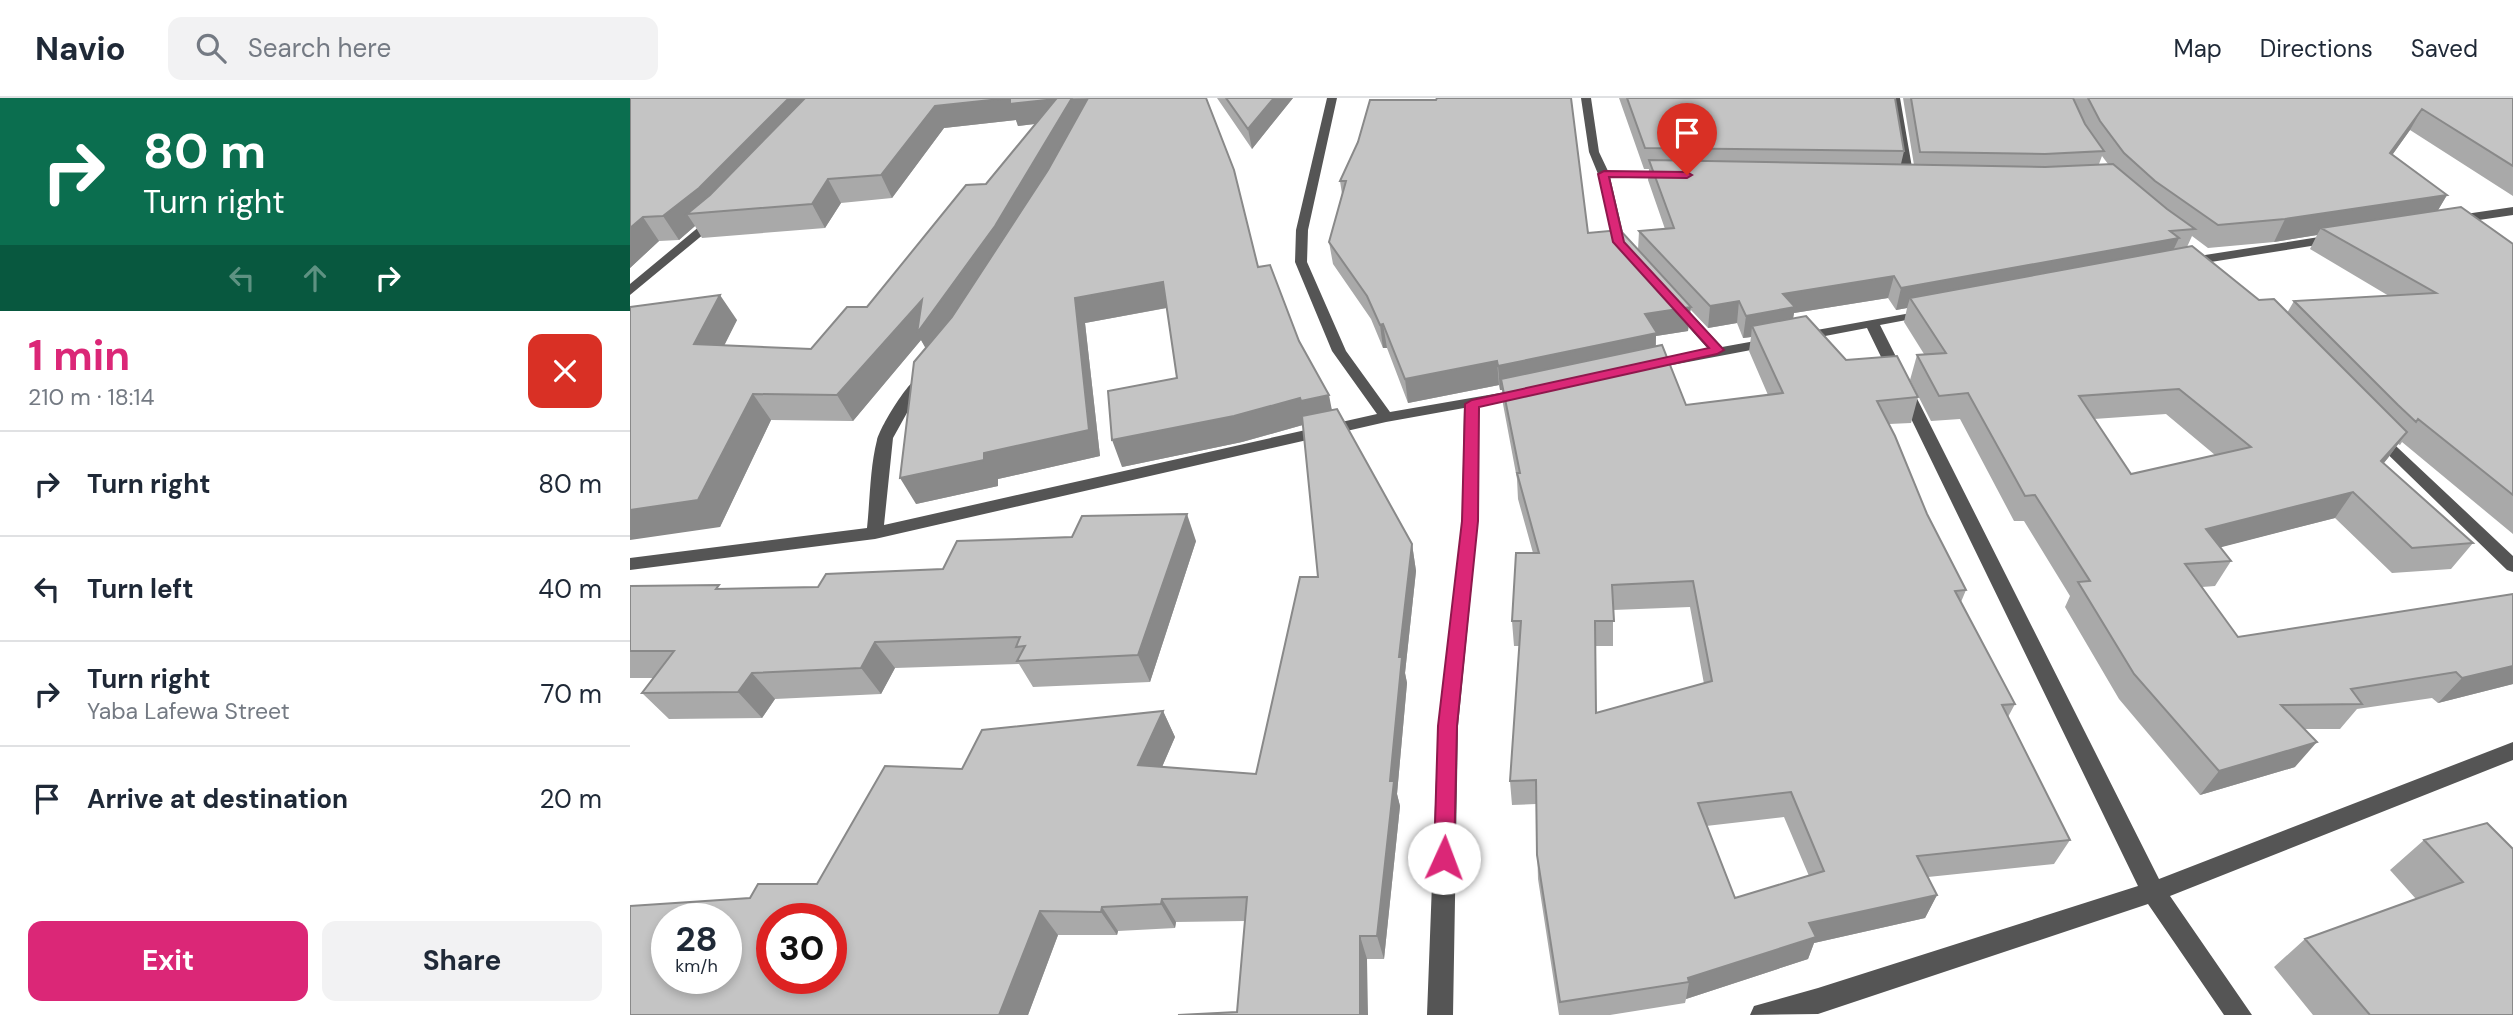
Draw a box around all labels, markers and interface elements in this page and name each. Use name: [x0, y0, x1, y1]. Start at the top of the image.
search box: [168, 17, 658, 80]
text: Navio: [35, 27, 126, 70]
icon: search: [192, 29, 230, 67]
text: Search here: [248, 31, 391, 65]
text: Map: [2174, 33, 2222, 64]
text: Directions: [2260, 33, 2373, 64]
text: Saved: [2411, 33, 2478, 64]
pin: [1657, 103, 1717, 175]
icon: arrive: [1668, 114, 1706, 152]
text: 80 m: [143, 119, 266, 183]
icon: right: [28, 126, 119, 217]
text: Turn right: [143, 181, 285, 223]
icon: left: [223, 259, 261, 297]
icon: ahead: [296, 259, 334, 297]
icon: right: [369, 259, 407, 297]
text: 1 min: [28, 328, 130, 383]
button: close: [528, 334, 602, 408]
text: 210 m · 18:14: [28, 382, 155, 412]
icon: right: [28, 465, 66, 503]
text: Turn right: [87, 467, 211, 501]
text: 80 m: [538, 467, 602, 501]
icon: left: [28, 570, 66, 608]
text: Turn left: [87, 572, 194, 606]
text: 40 m: [538, 572, 602, 606]
text: Turn right: [87, 662, 211, 696]
icon: right: [28, 675, 66, 713]
text: 70 m: [541, 677, 602, 711]
text: Yaba Lafewa Street: [87, 696, 290, 726]
icon: arrive: [28, 780, 66, 818]
text: Arrive at destination: [87, 782, 348, 816]
text: 20 m: [539, 782, 602, 816]
position arrow: [1407, 821, 1481, 895]
speed limit sign: 30: [756, 903, 847, 994]
text: 28: [675, 916, 718, 962]
button: Exit: [28, 921, 308, 1001]
button: Share: [322, 921, 602, 1001]
text: km/h: [675, 954, 718, 978]

